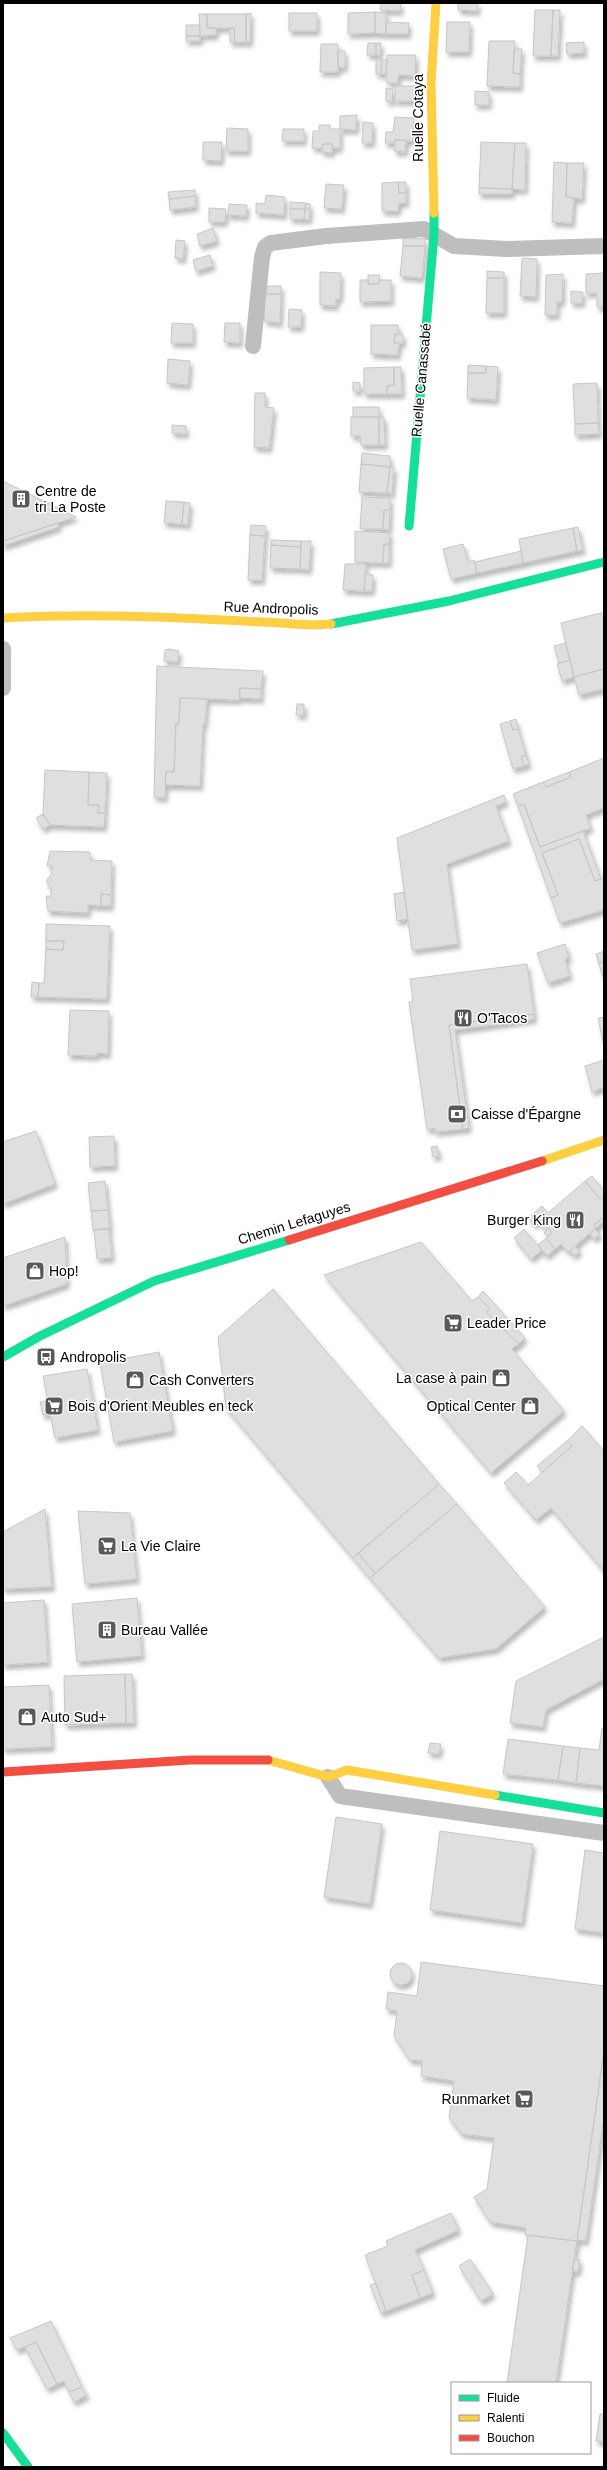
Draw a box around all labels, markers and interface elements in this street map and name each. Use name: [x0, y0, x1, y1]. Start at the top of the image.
street label: Ruelle Cotaya: [410, 74, 426, 162]
street label: Ruelle Canassabé: [408, 322, 434, 438]
place label: Centre de tri La Poste: [35, 483, 106, 515]
building icon: Centre de tri La Poste: [10, 488, 32, 510]
street label: Rue Andropolis: [223, 598, 319, 618]
restaurant icon: O'Tacos: [452, 1007, 474, 1029]
place label: O'Tacos: [477, 1010, 527, 1026]
bank icon: Caisse d'Épargne: [446, 1103, 468, 1125]
place label: Caisse d'Épargne: [471, 1106, 581, 1122]
street label: Chemin Lefaguyes: [236, 1198, 352, 1248]
restaurant icon: Burger King: [564, 1209, 586, 1231]
place label: Burger King: [487, 1212, 561, 1228]
shop icon: Hop!: [24, 1260, 46, 1282]
place label: Hop!: [49, 1263, 79, 1279]
supermarket icon: Leader Price: [442, 1312, 464, 1334]
place label: Leader Price: [467, 1315, 547, 1331]
bus stop icon: Andropolis: [35, 1346, 57, 1368]
place label: Andropolis: [60, 1349, 126, 1365]
shop icon: La case à pain: [490, 1367, 512, 1389]
shop icon: Cash Converters: [124, 1369, 146, 1391]
place label: La case à pain: [396, 1370, 487, 1386]
place label: Cash Converters: [149, 1372, 254, 1388]
supermarket icon: Bois d'Orient Meubles en teck: [43, 1395, 65, 1417]
shop icon: Optical Center: [519, 1395, 541, 1417]
place label: Bois d'Orient Meubles en teck: [68, 1398, 255, 1414]
place label: Optical Center: [427, 1398, 516, 1414]
supermarket icon: La Vie Claire: [96, 1535, 118, 1557]
place label: La Vie Claire: [121, 1538, 201, 1554]
building icon: Bureau Vallée: [96, 1619, 118, 1641]
place label: Bureau Vallée: [121, 1622, 208, 1638]
shop icon: Auto Sud+: [16, 1706, 38, 1728]
place label: Auto Sud+: [41, 1709, 107, 1725]
supermarket icon: Runmarket: [513, 2088, 535, 2110]
place label: Runmarket: [442, 2091, 510, 2107]
legend: [451, 2382, 591, 2454]
text: Fluide: [487, 2391, 520, 2405]
text: Ralenti: [487, 2411, 524, 2425]
text: Bouchon: [487, 2431, 534, 2445]

